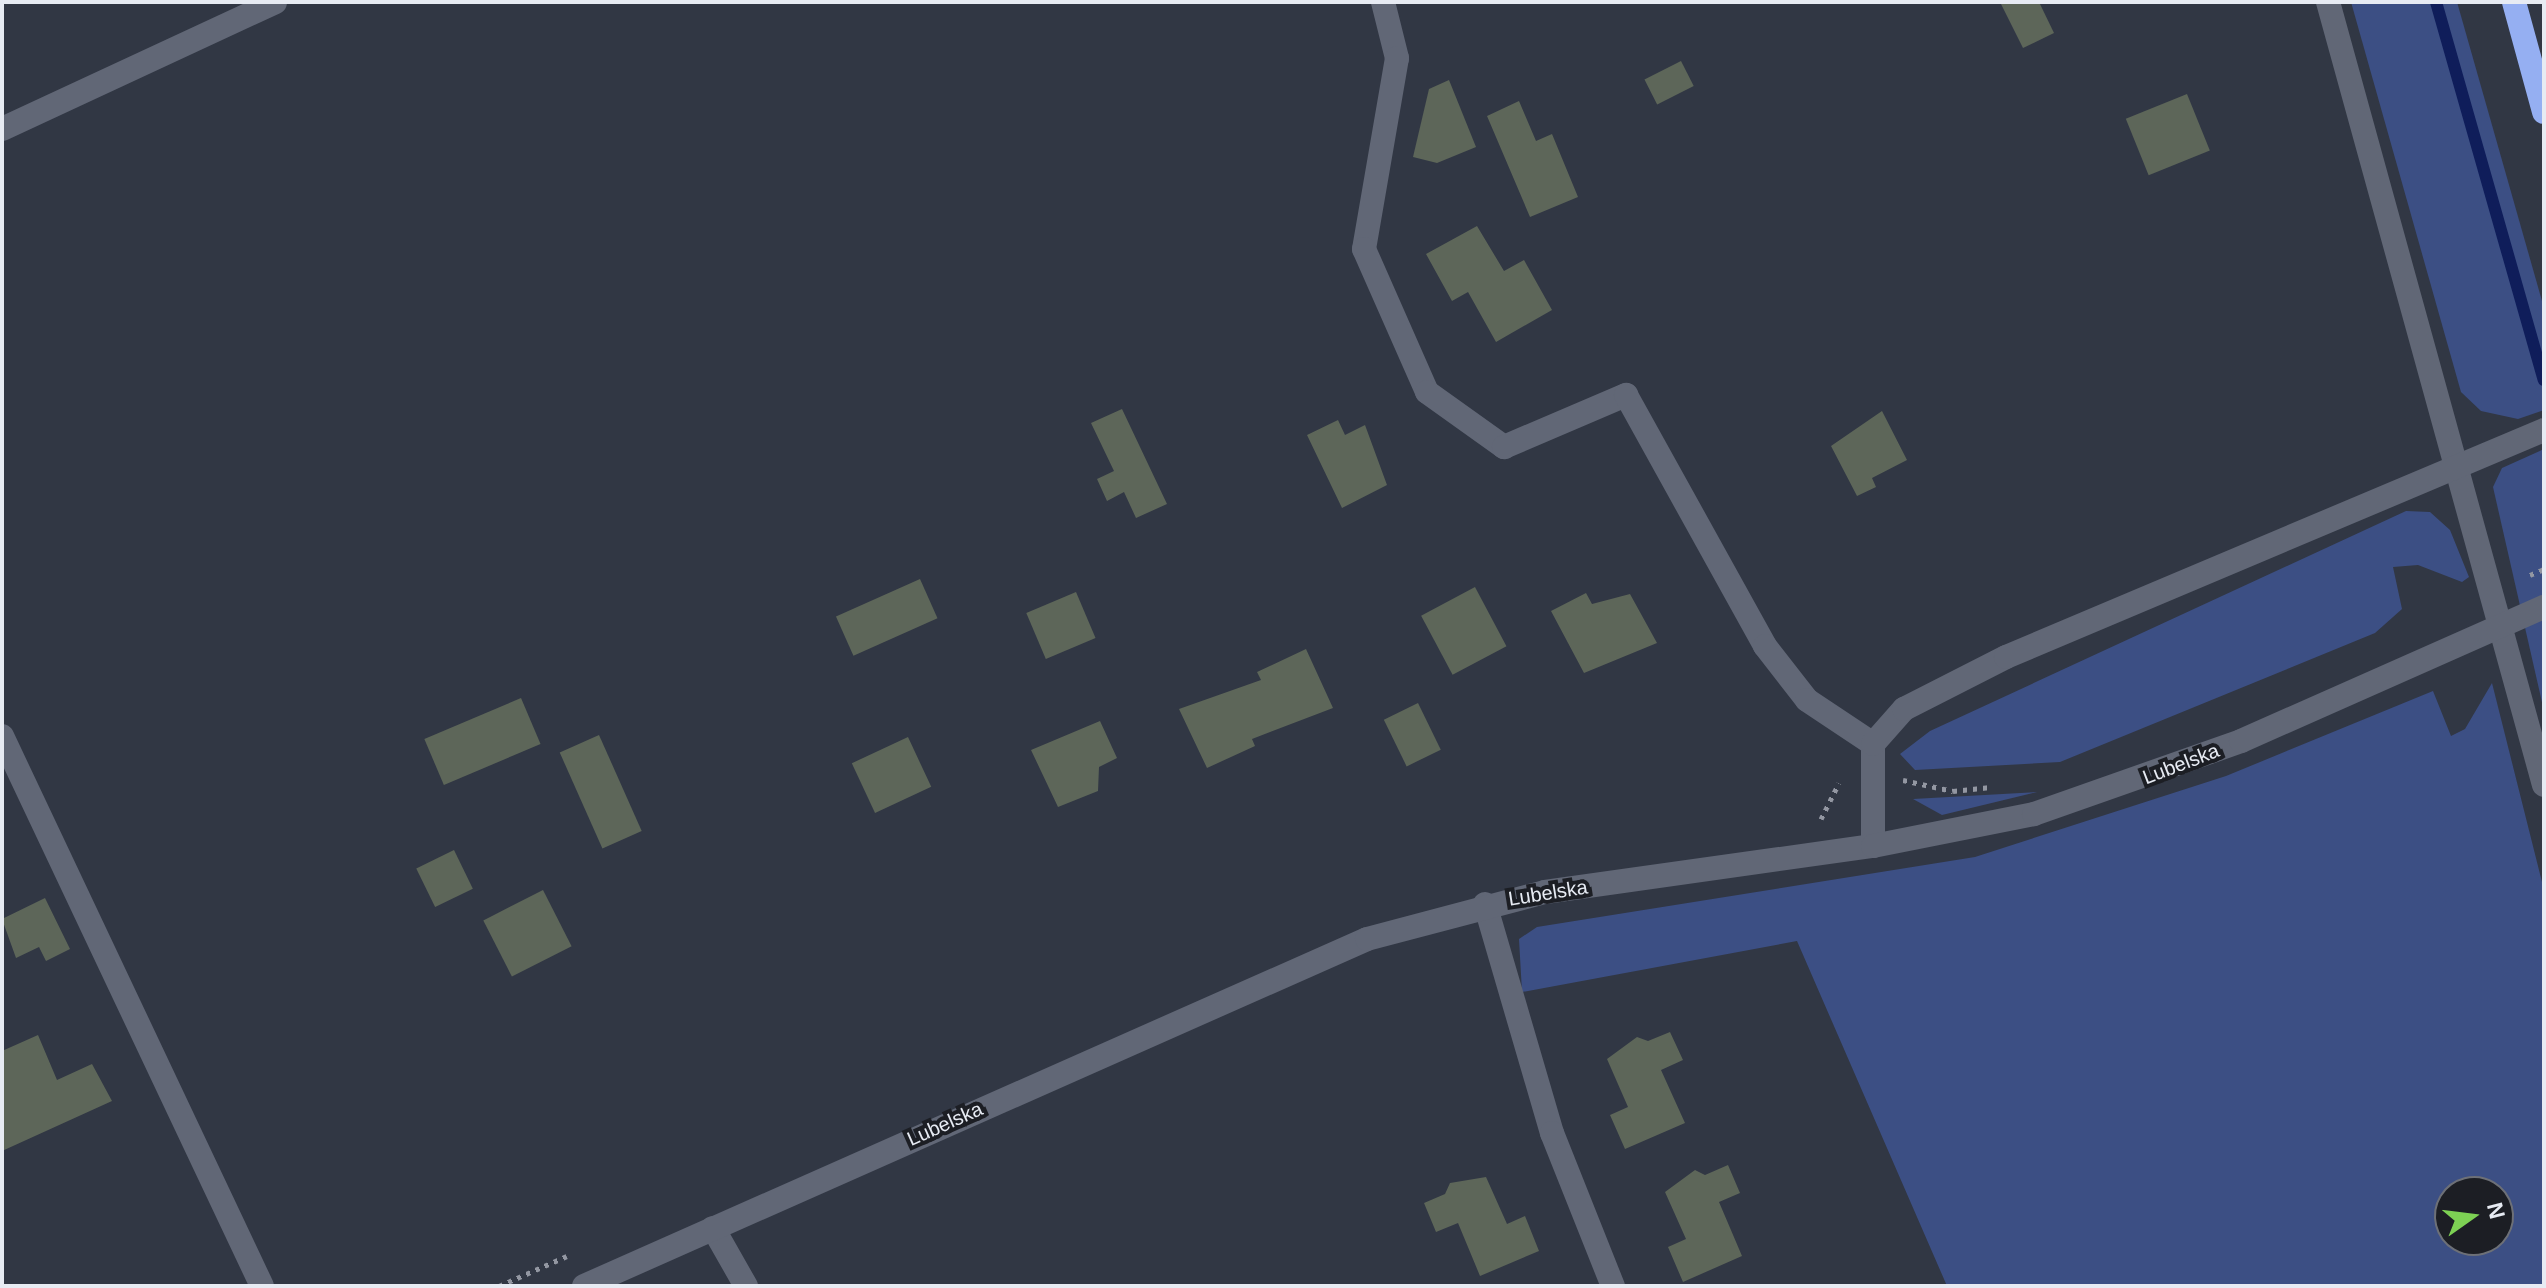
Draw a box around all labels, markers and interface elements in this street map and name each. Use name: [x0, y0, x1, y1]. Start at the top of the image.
street label: Lubelska: [2139, 738, 2223, 790]
street label: Lubelska: [1507, 875, 1589, 911]
street label: Lubelska: [904, 1097, 986, 1151]
north arrow: [2434, 1176, 2514, 1256]
text: N: [2482, 1200, 2510, 1221]

